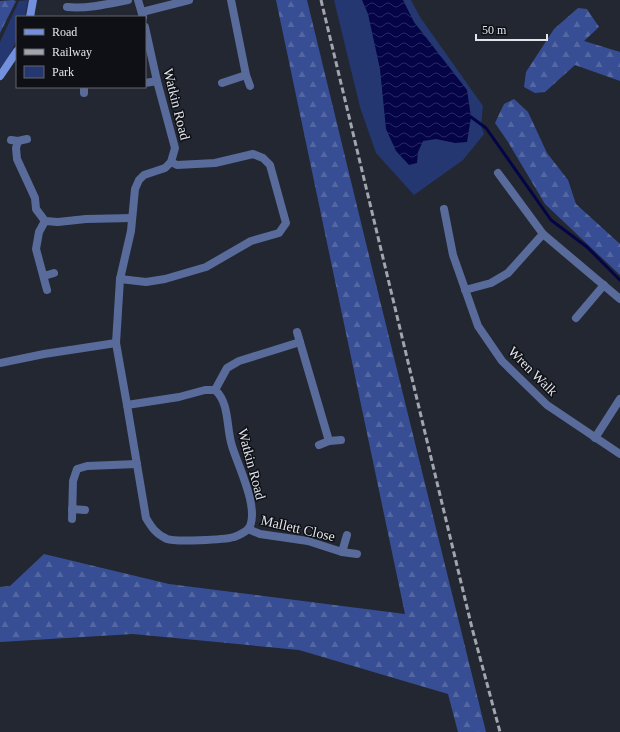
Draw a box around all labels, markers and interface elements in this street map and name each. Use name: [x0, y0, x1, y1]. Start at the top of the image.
legend: [16, 16, 146, 88]
scale bar: [476, 16, 547, 42]
text: 50 m: [482, 23, 507, 37]
text: Road: [52, 25, 77, 39]
text: Railway: [52, 45, 92, 59]
text: Park: [52, 65, 74, 79]
street label: Watkin Road: [160, 67, 193, 141]
street label: Wren Walk: [505, 344, 560, 399]
street label: Watkin Road: [235, 427, 268, 501]
street label: Mallett Close: [259, 513, 337, 544]

